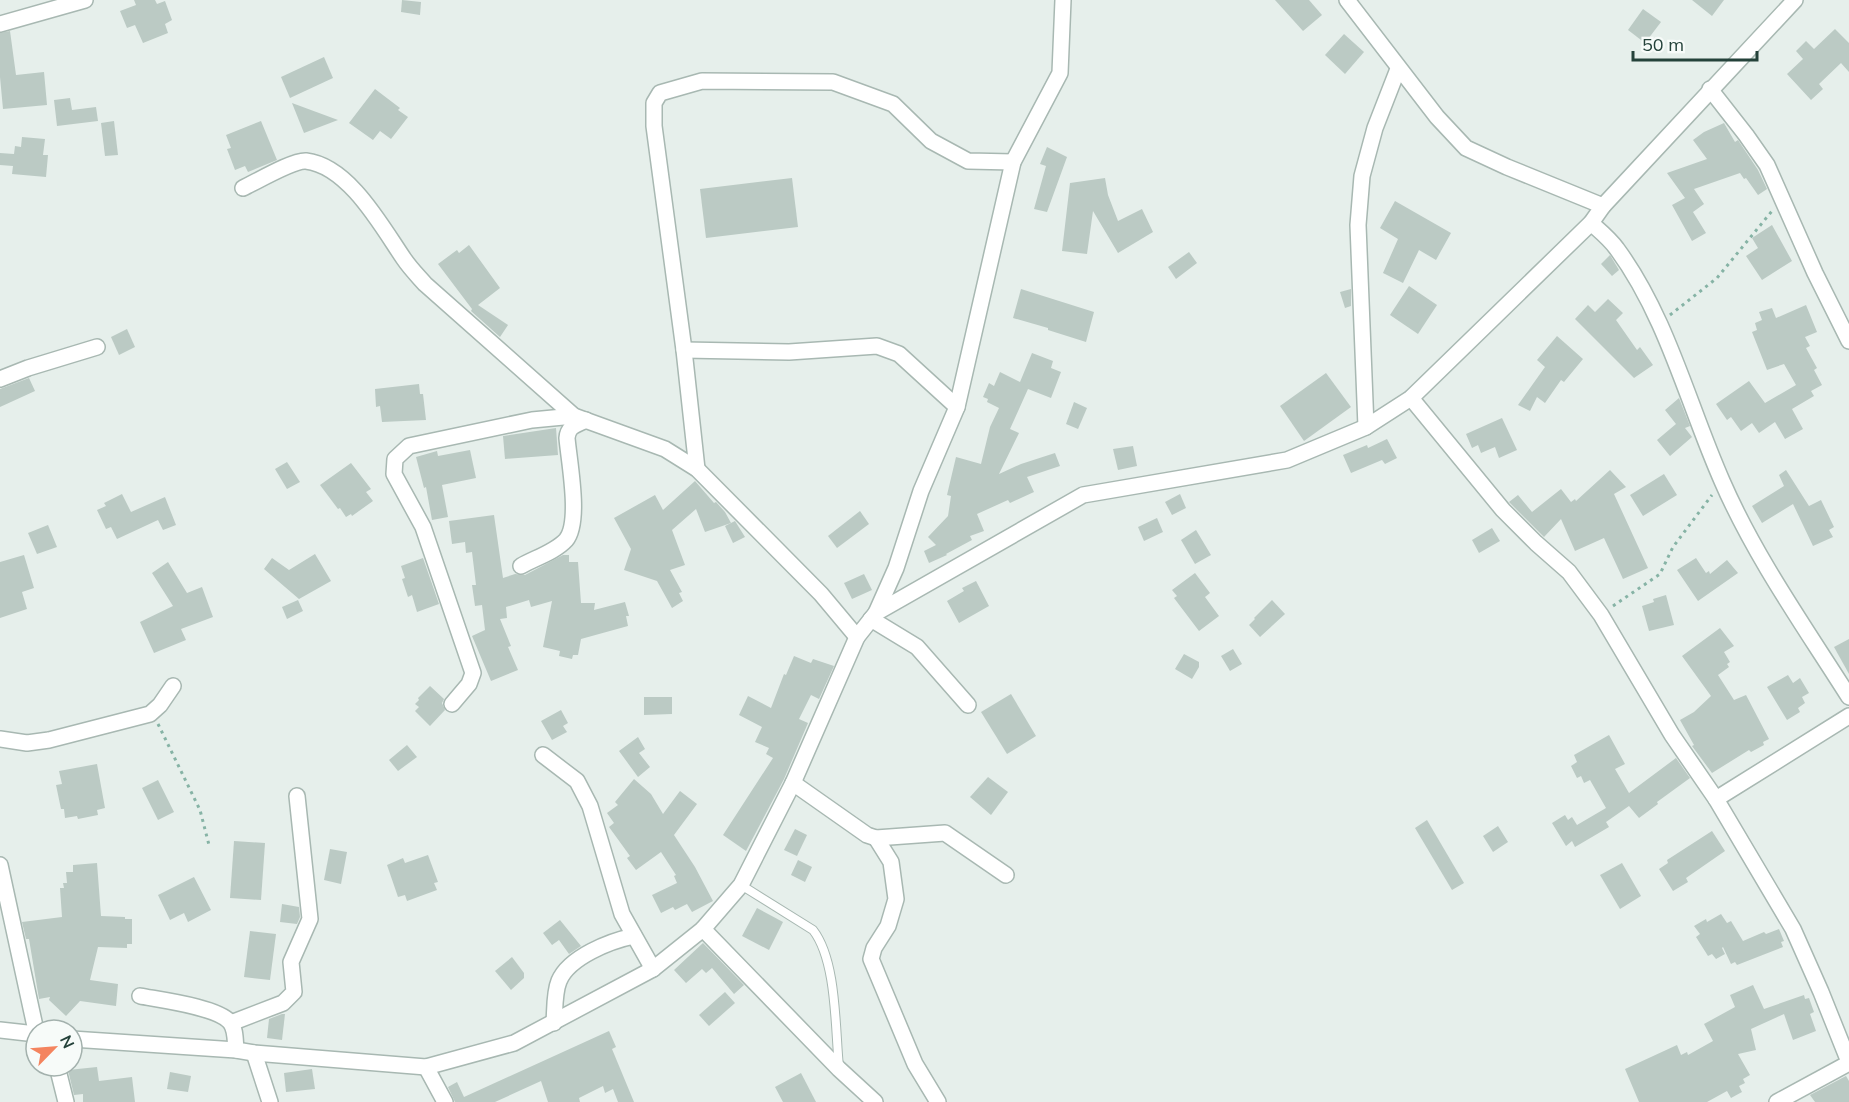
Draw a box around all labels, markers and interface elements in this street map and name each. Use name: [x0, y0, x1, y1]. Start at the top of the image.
scale bar: [1633, 24, 1758, 62]
text: 50 m: [1642, 33, 1684, 56]
north arrow: [24, 1018, 84, 1078]
text: N: [56, 1032, 79, 1051]

